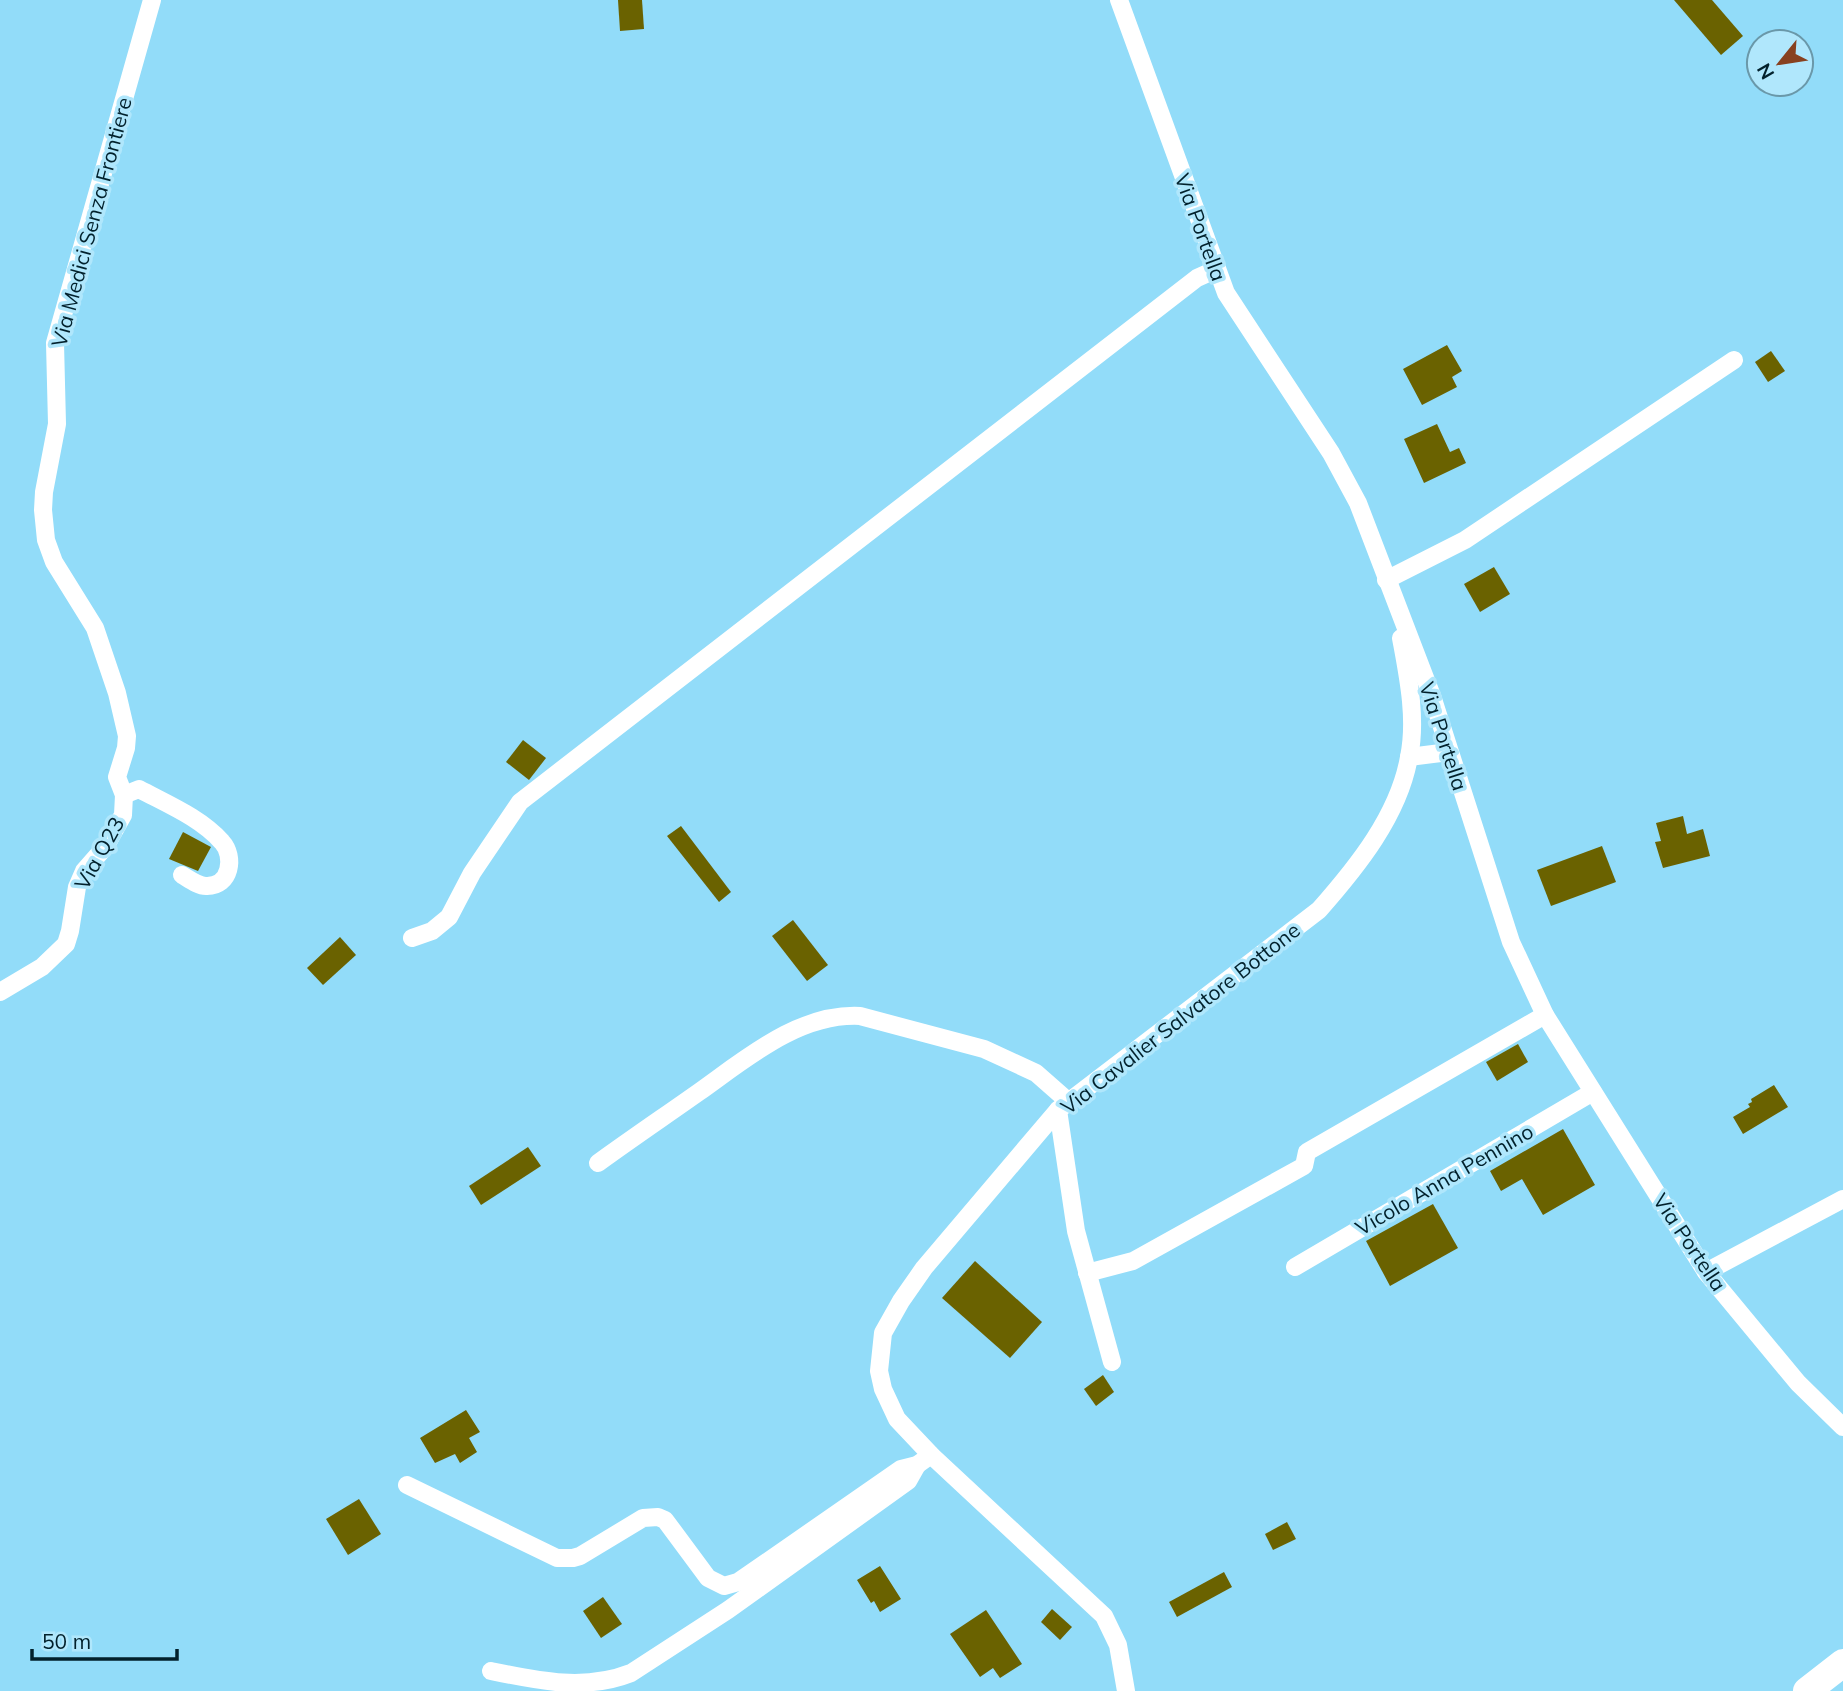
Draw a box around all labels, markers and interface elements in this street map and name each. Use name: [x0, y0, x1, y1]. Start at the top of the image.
north arrow: [1745, 28, 1815, 98]
text: N: [1751, 59, 1779, 84]
street label: Via Medici Senza Frontiere: [45, 94, 137, 350]
street label: Via Portella: [1170, 170, 1232, 284]
street label: Via Portella: [1414, 679, 1474, 793]
street label: Via Q23: [68, 812, 130, 894]
street label: Via Cavalier Salvatore Bottone: [1055, 917, 1305, 1119]
street label: Vicolo Anna Pennino: [1350, 1117, 1538, 1241]
street label: Via Portella: [1648, 1188, 1732, 1296]
scale bar: [32, 1618, 177, 1662]
text: 50 m: [42, 1628, 91, 1654]

